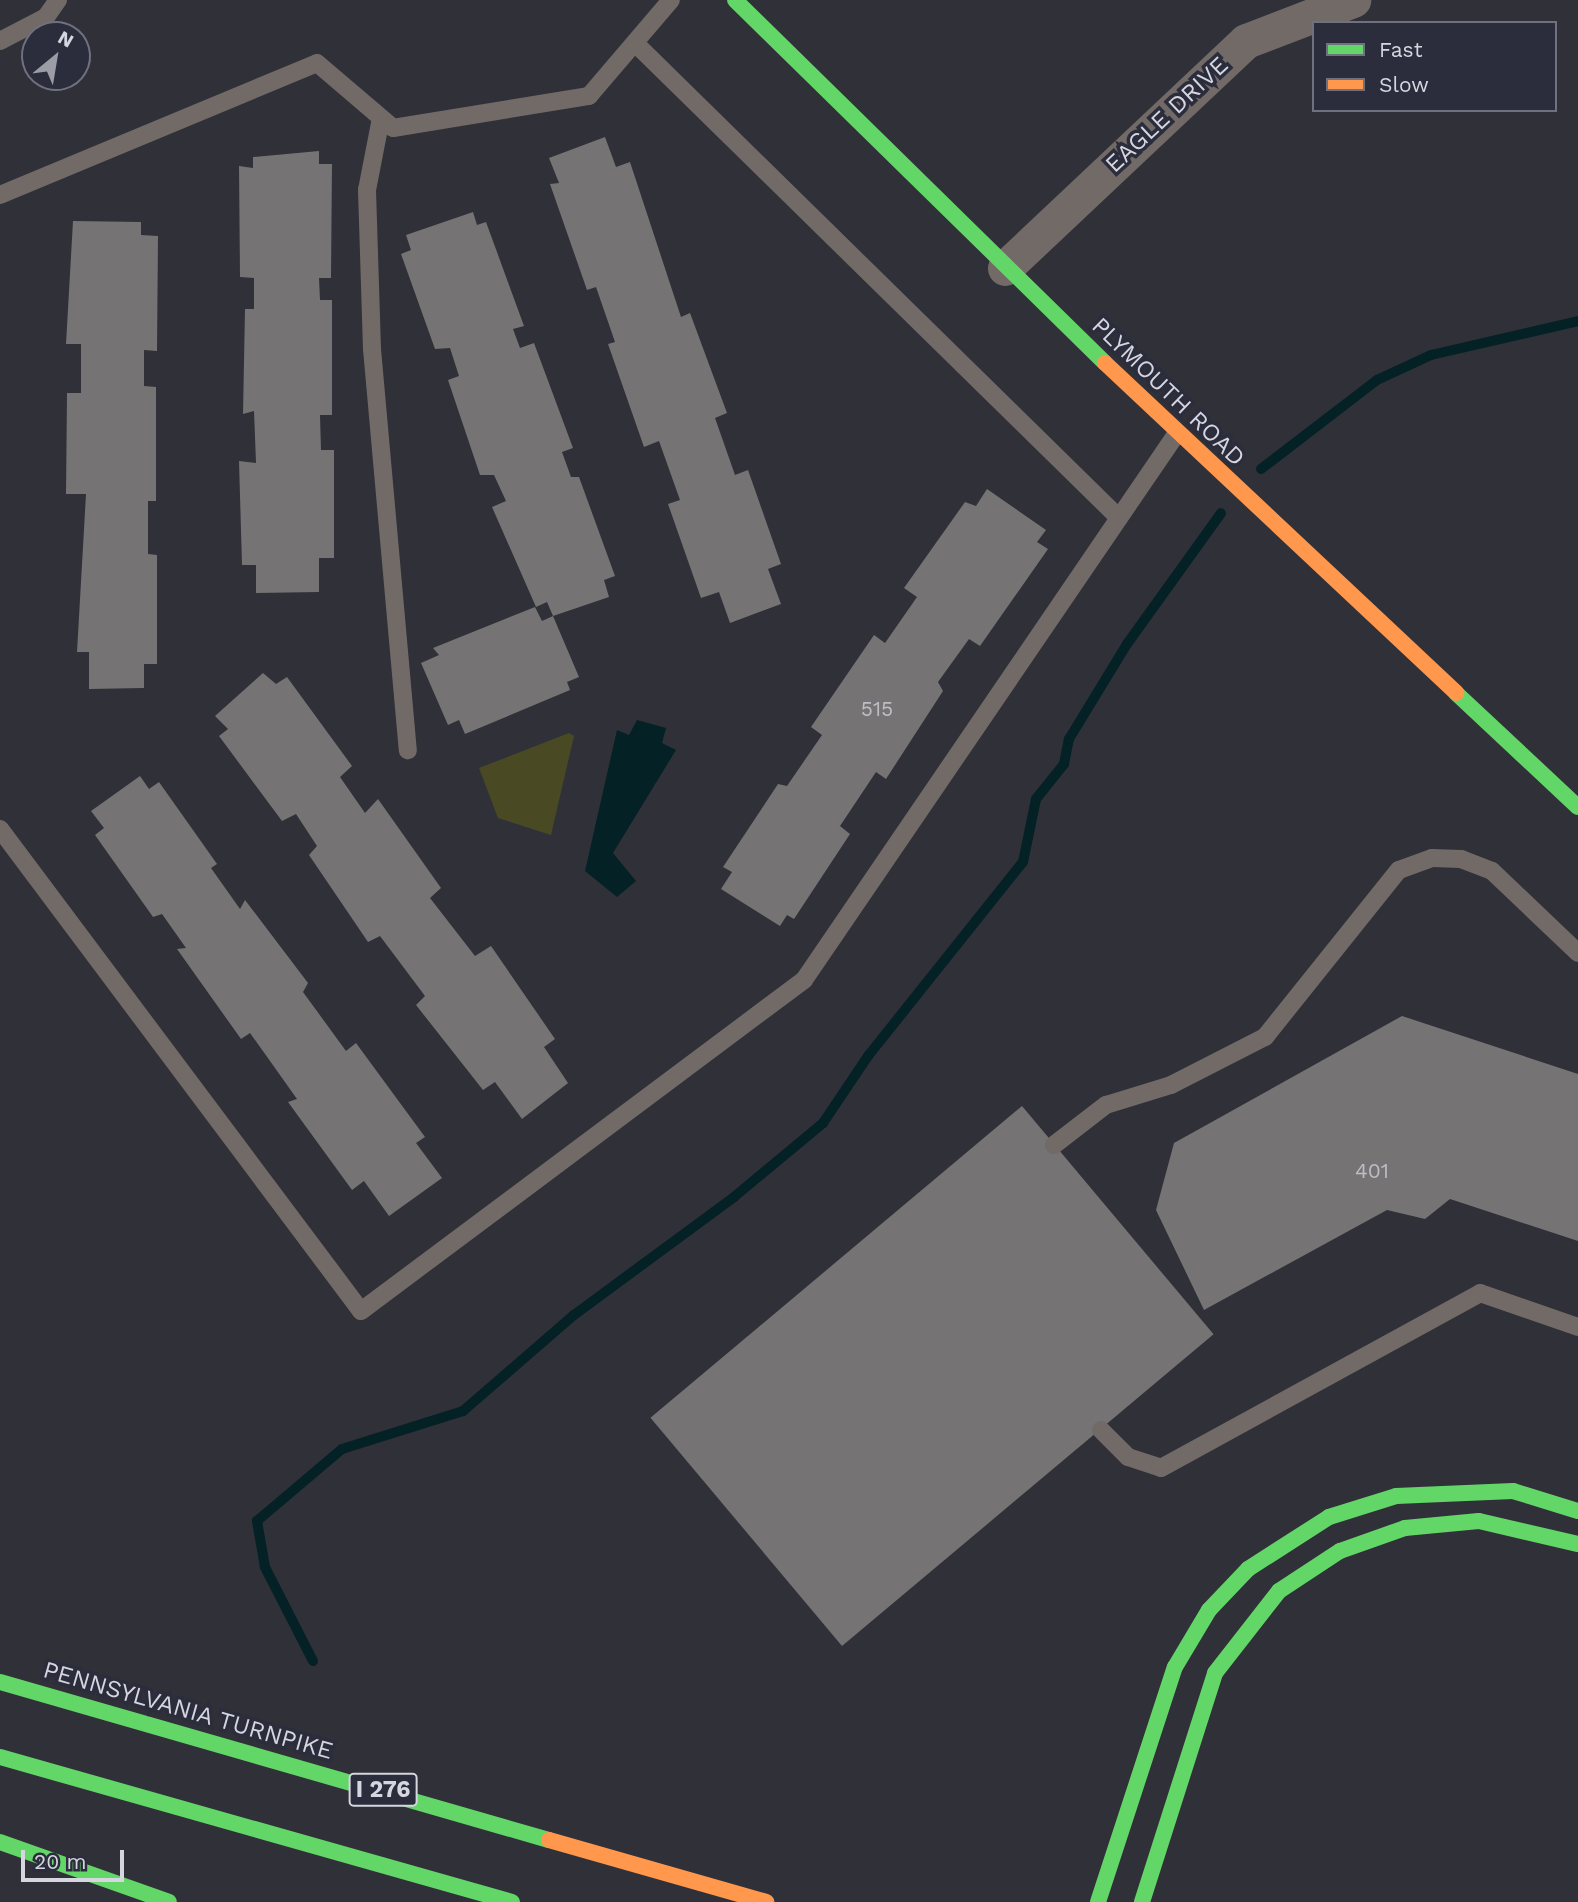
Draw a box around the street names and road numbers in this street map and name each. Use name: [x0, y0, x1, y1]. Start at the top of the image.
street label: EAGLE DRIVE: [1100, 51, 1234, 179]
street label: PLYMOUTH ROAD: [1085, 312, 1251, 472]
street label: PENNSYLVANIA TURNPIKE: [39, 1656, 337, 1766]
road number: I 276: [348, 1770, 418, 1810]

